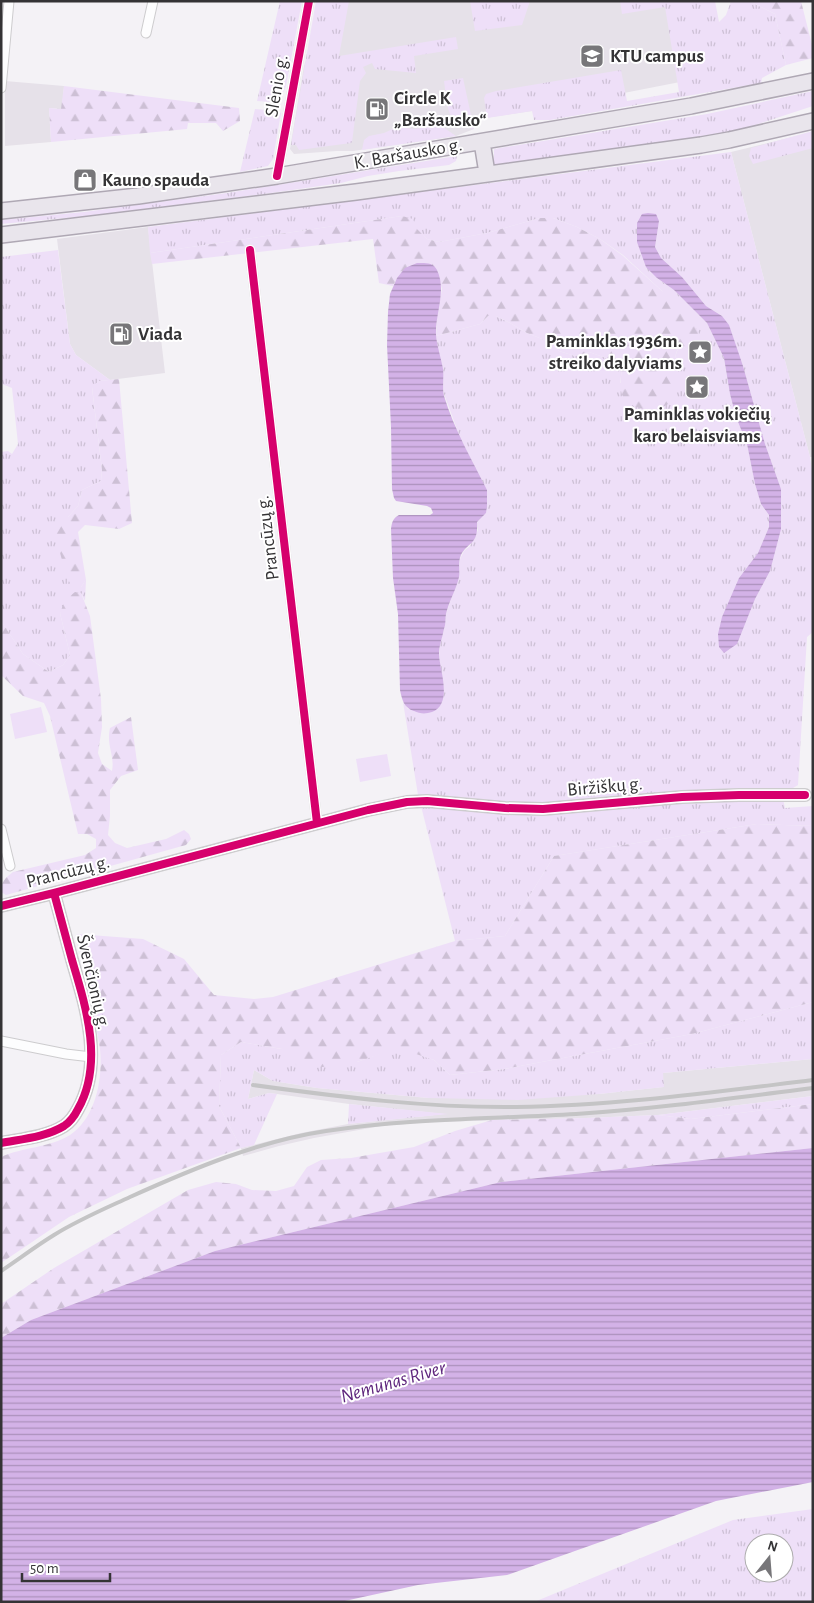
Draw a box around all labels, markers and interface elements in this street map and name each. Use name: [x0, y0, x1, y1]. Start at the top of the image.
school or university icon: KTU campus: [579, 43, 605, 69]
place label: KTU campus: [610, 47, 704, 66]
street label: Slėnio g.: [262, 53, 292, 119]
place label: Circle K „Baršausko“: [394, 89, 487, 130]
fuel station icon: Circle K „Baršausko“: [364, 96, 390, 122]
street label: K. Baršausko g.: [352, 135, 464, 173]
shop icon: Kauno spauda: [72, 167, 98, 193]
place label: Kauno spauda: [102, 171, 209, 190]
fuel station icon: Viada: [108, 321, 134, 347]
place label: Viada: [138, 325, 182, 344]
place label: Paminklas 1936m. streiko dalyviams: [546, 332, 682, 373]
place icon: Paminklas 1936m. streiko dalyviams: [687, 339, 713, 365]
place icon: Paminklas vokiečių karo belaisviams: [684, 374, 710, 400]
place label: Paminklas vokiečių karo belaisviams: [624, 405, 770, 446]
street label: Prancūzų g.: [253, 495, 283, 581]
street label: Biržiškų g.: [567, 774, 643, 800]
street label: Prancūzų g.: [24, 852, 112, 892]
street label: Švenčionių g.: [73, 932, 115, 1031]
water label: Nemunas River: [338, 1357, 448, 1407]
north arrow: [744, 1533, 794, 1583]
text: N: [766, 1538, 779, 1555]
scale bar: [22, 1550, 110, 1582]
text: 50 m: [30, 1561, 59, 1576]

